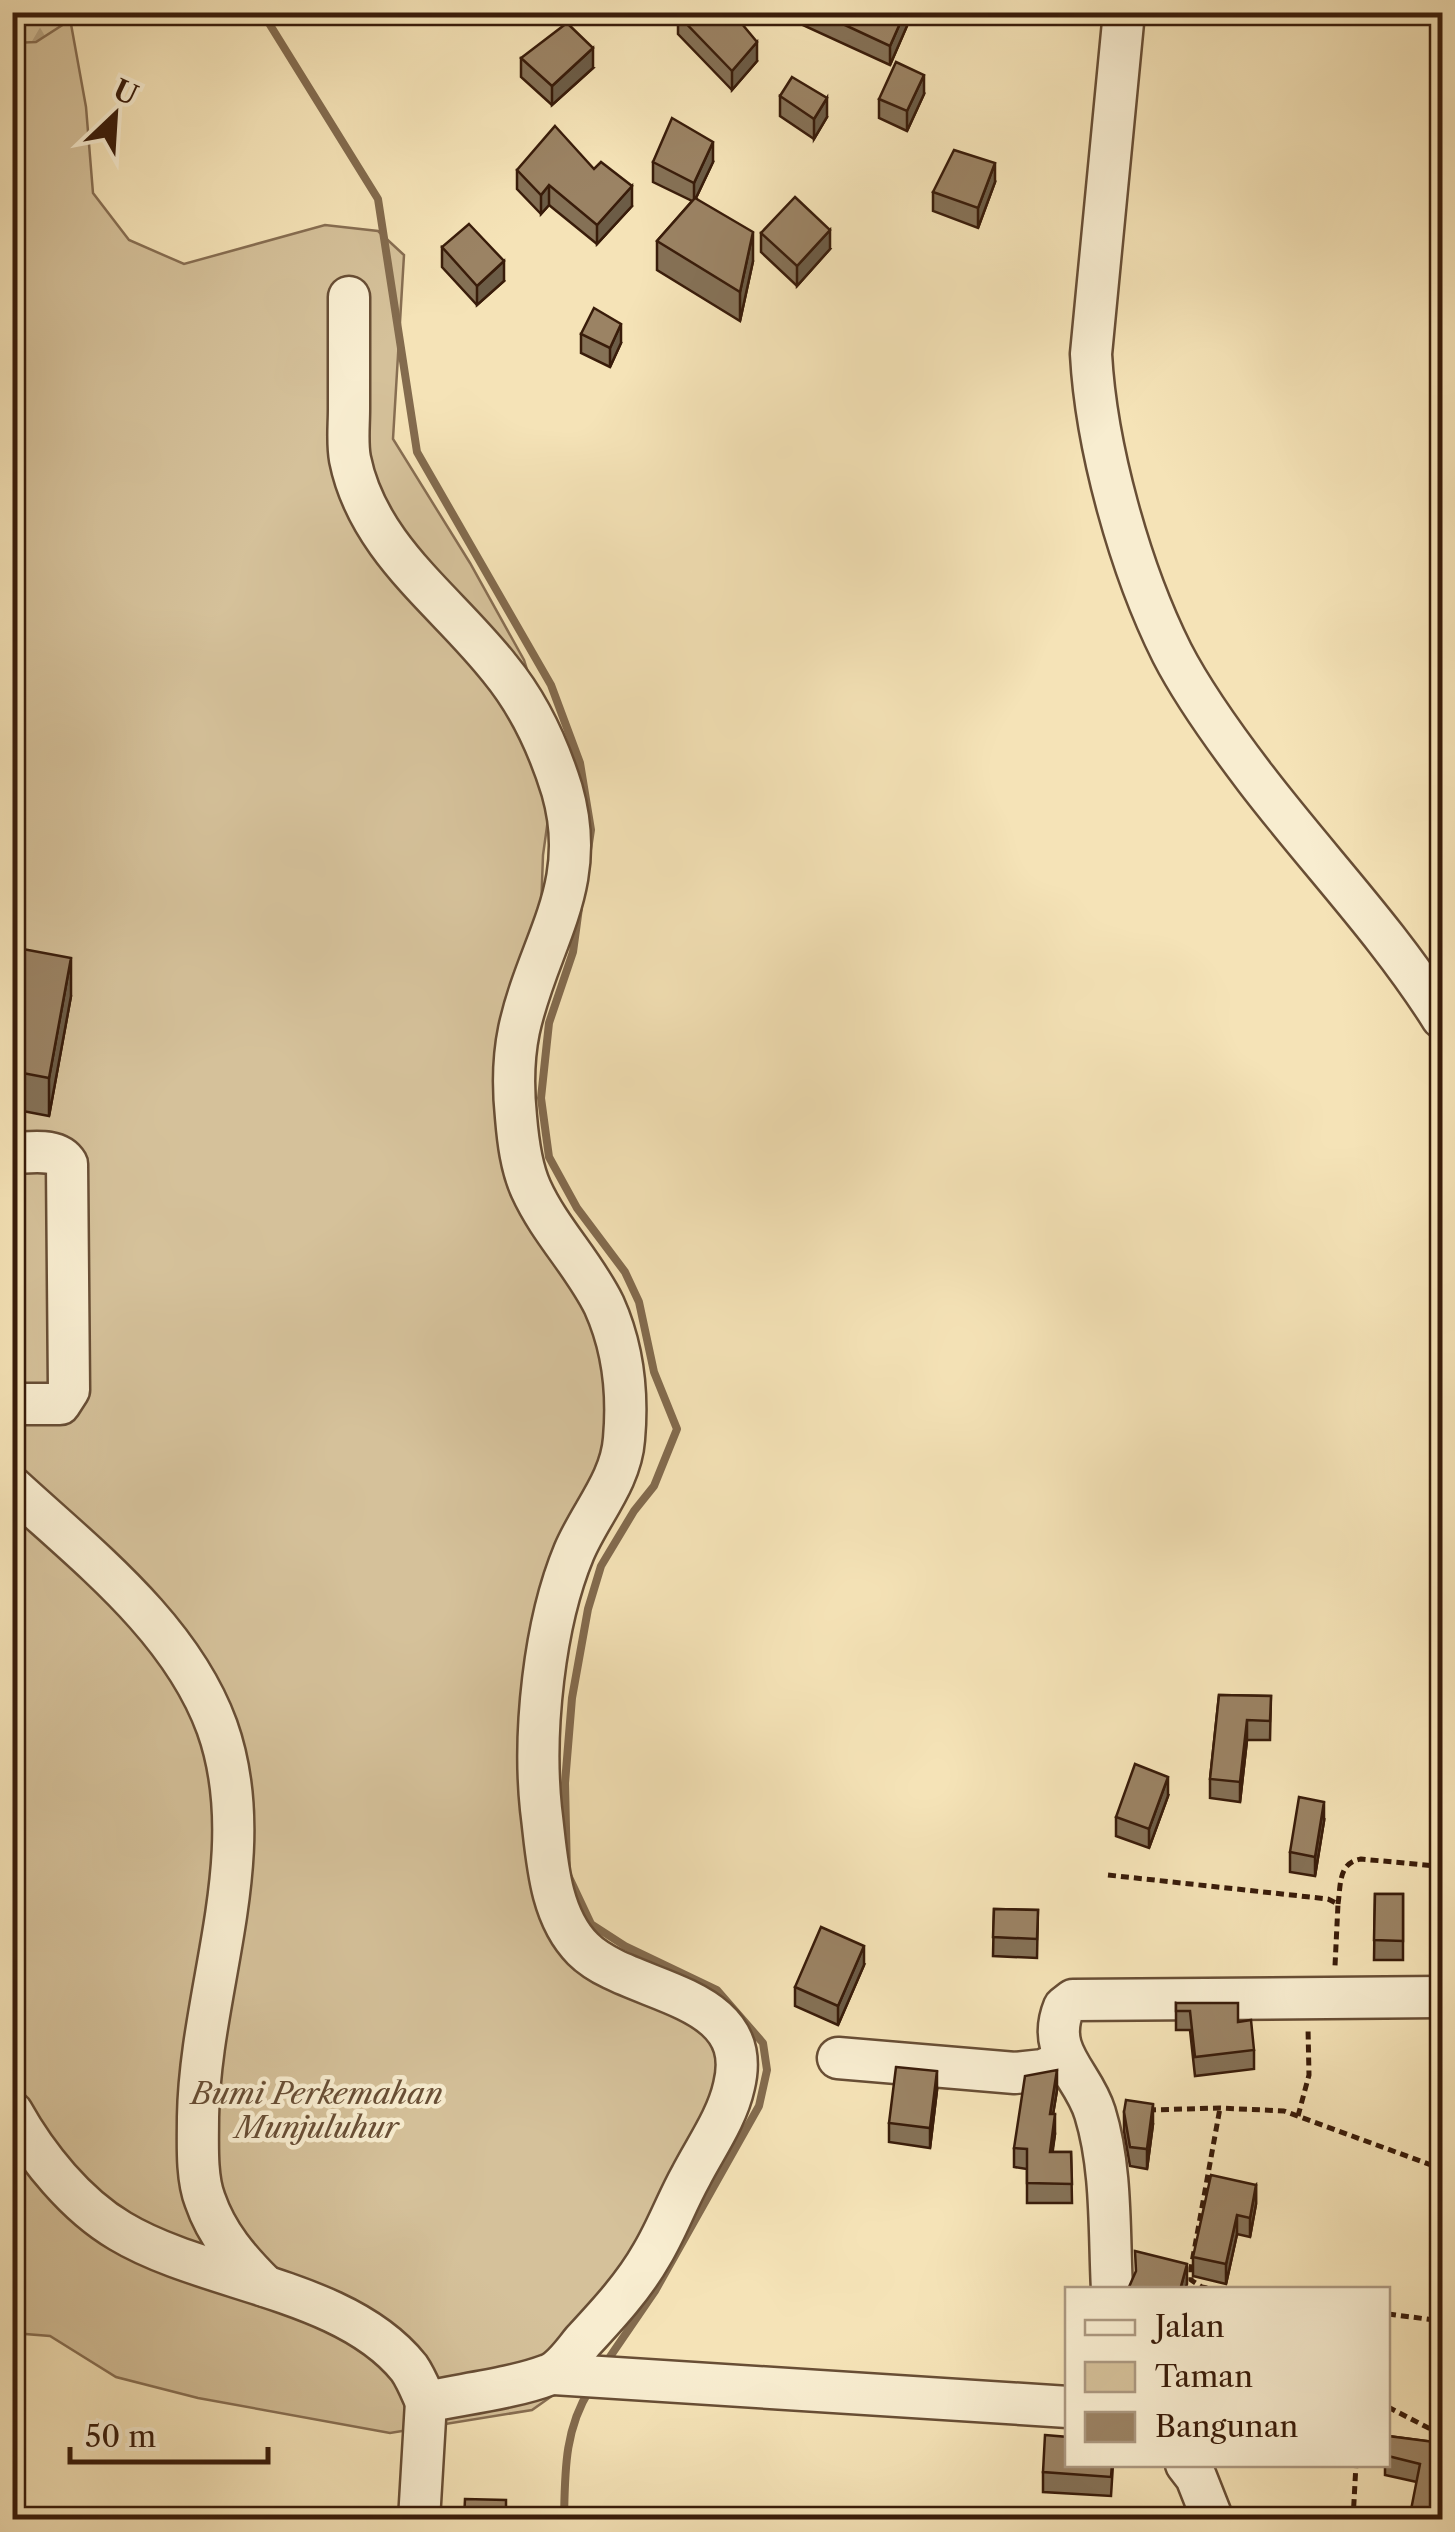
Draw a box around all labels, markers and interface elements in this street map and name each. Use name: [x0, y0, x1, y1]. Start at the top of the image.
north arrow: [65, 65, 165, 165]
text: U: [108, 72, 143, 113]
park label: Bumi Perkemahan Munjuluhur: [189, 2075, 443, 2146]
legend: [1065, 2287, 1390, 2467]
text: Jalan: [1151, 2308, 1225, 2345]
text: Taman: [1155, 2358, 1253, 2395]
scale bar: [70, 2402, 268, 2464]
text: Bangunan: [1155, 2408, 1298, 2445]
text: 50 m: [85, 2418, 156, 2455]

